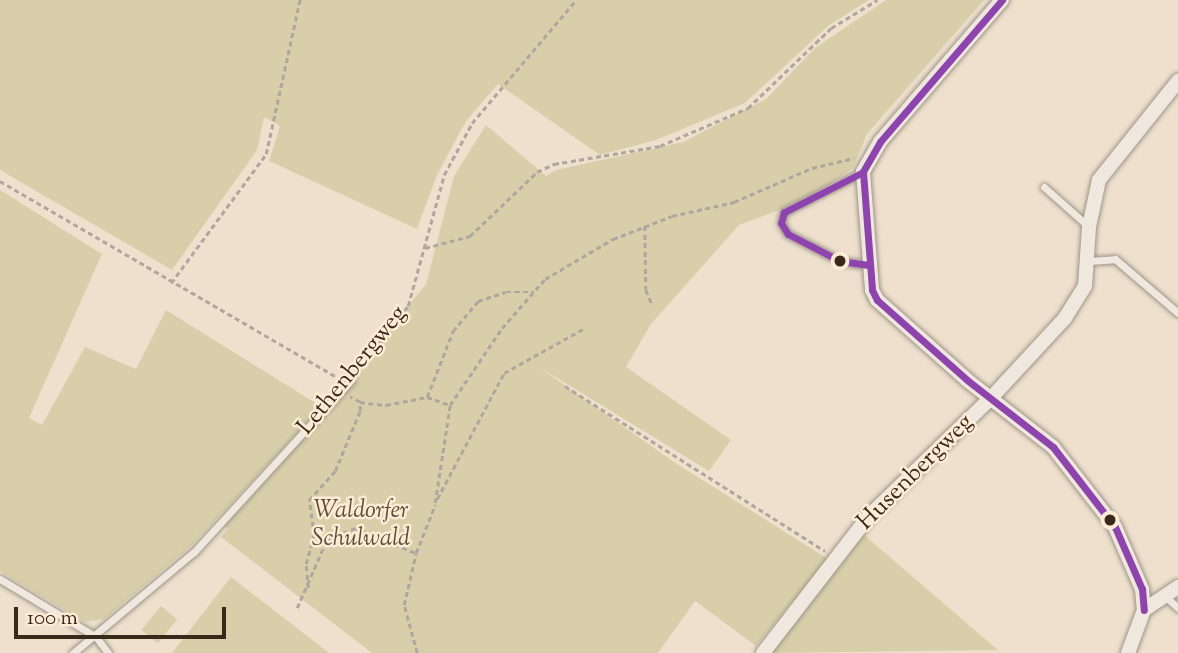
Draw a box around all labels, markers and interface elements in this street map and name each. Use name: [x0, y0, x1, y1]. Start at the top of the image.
unlabelled marker: [833, 254, 847, 268]
street label: Lethenbergweg: [292, 301, 414, 441]
street label: Husenbergweg: [852, 409, 980, 537]
park label: Waldorfer Schulwald: [312, 498, 410, 554]
unlabelled marker: [1103, 513, 1117, 527]
scale bar: [18, 594, 229, 638]
text: 100 m: [27, 604, 78, 634]

